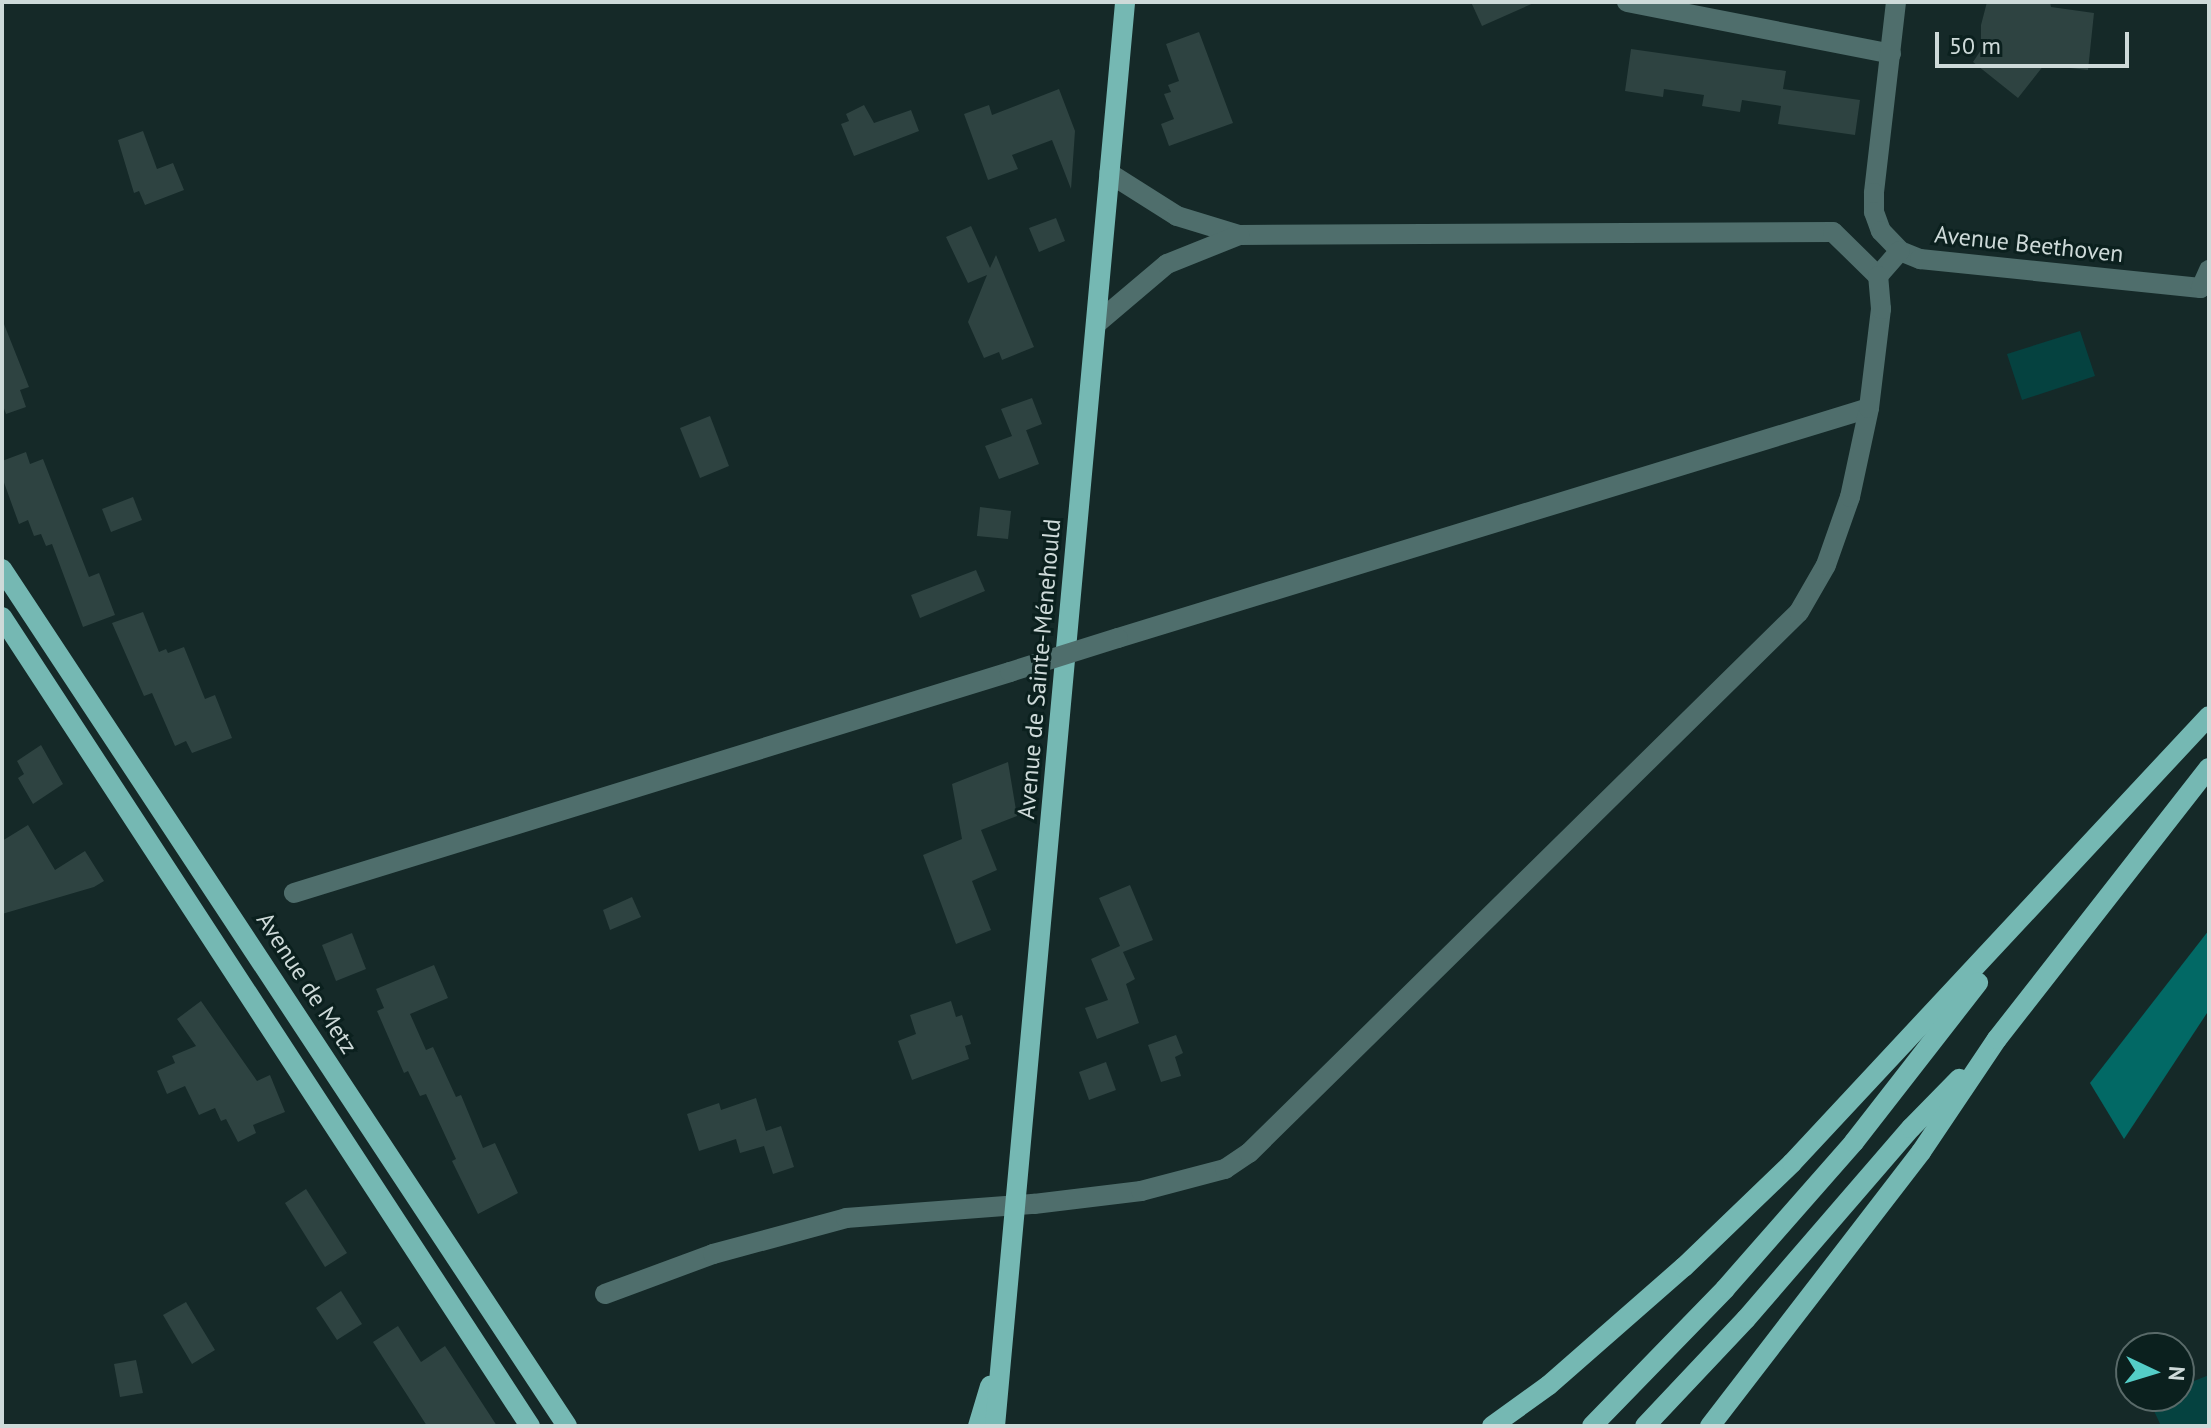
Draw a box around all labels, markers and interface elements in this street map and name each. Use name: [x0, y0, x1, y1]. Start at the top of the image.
scale bar: [1939, 16, 2133, 66]
text: 50 m: [1949, 30, 2001, 61]
street label: Avenue Beethoven: [1933, 220, 2125, 268]
street label: Avenue de Sainte-Ménehould: [1012, 518, 1066, 820]
street label: Avenue de Metz: [251, 907, 363, 1059]
north arrow: [2115, 1332, 2195, 1412]
text: N: [2162, 1365, 2191, 1382]

